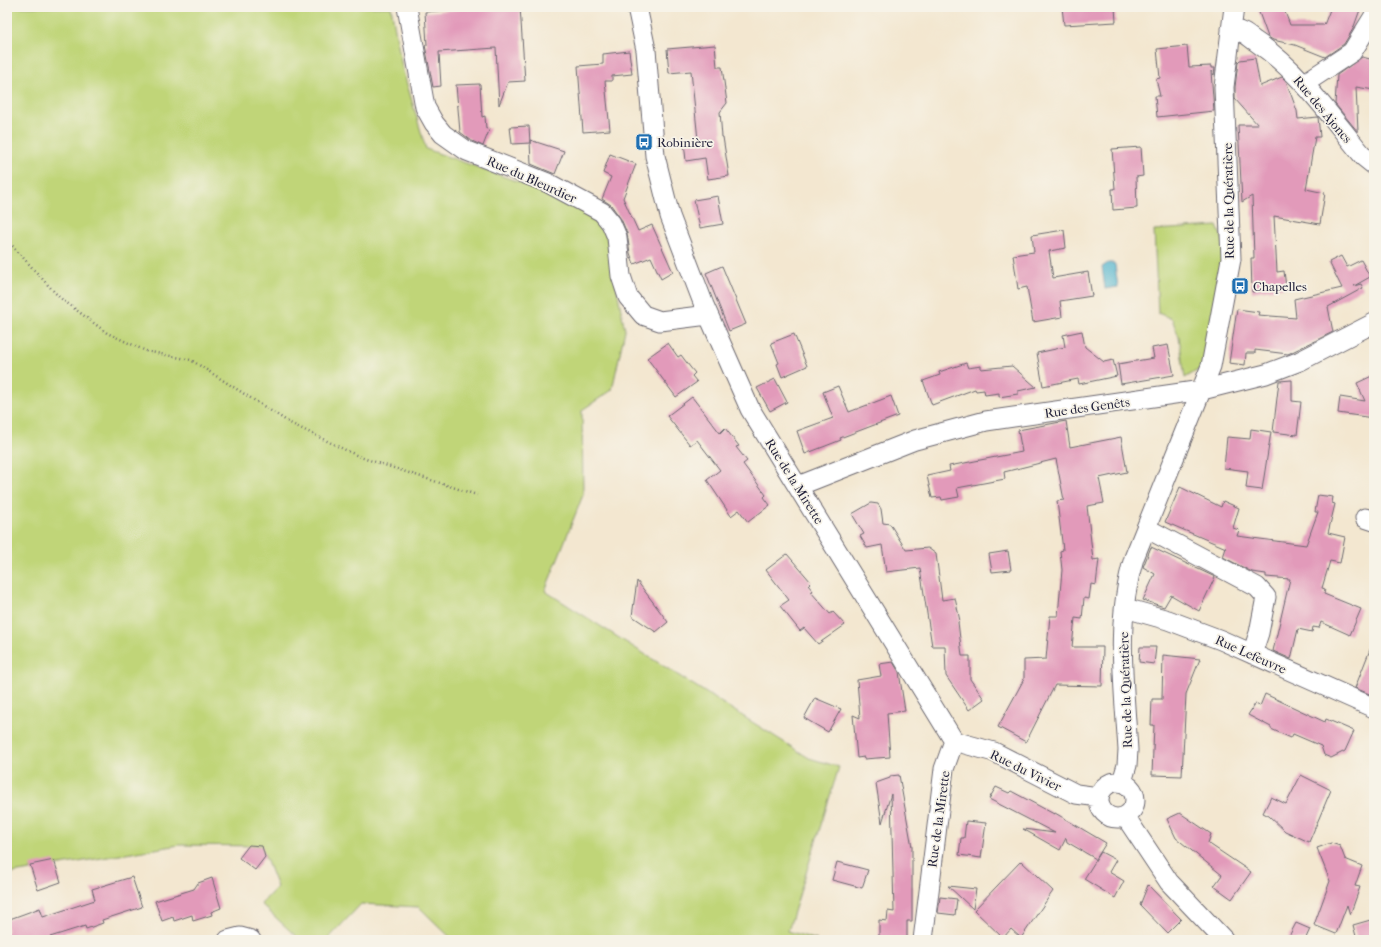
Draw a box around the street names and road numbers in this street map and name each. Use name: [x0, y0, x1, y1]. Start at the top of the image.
street label: Rue des Ajoncs: [1290, 73, 1355, 146]
street label: Rue de la Quératière: [1220, 142, 1237, 259]
street label: Rue du Bleurdier: [485, 153, 579, 206]
street label: Rue des Genêts: [1044, 394, 1131, 421]
street label: Rue de la Mirette: [762, 436, 827, 527]
street label: Rue de la Quératière: [1116, 631, 1135, 748]
street label: Rue Lefeuvre: [1213, 632, 1289, 677]
street label: Rue du Vivier: [988, 747, 1064, 794]
street label: Rue de la Mirette: [924, 769, 953, 869]

